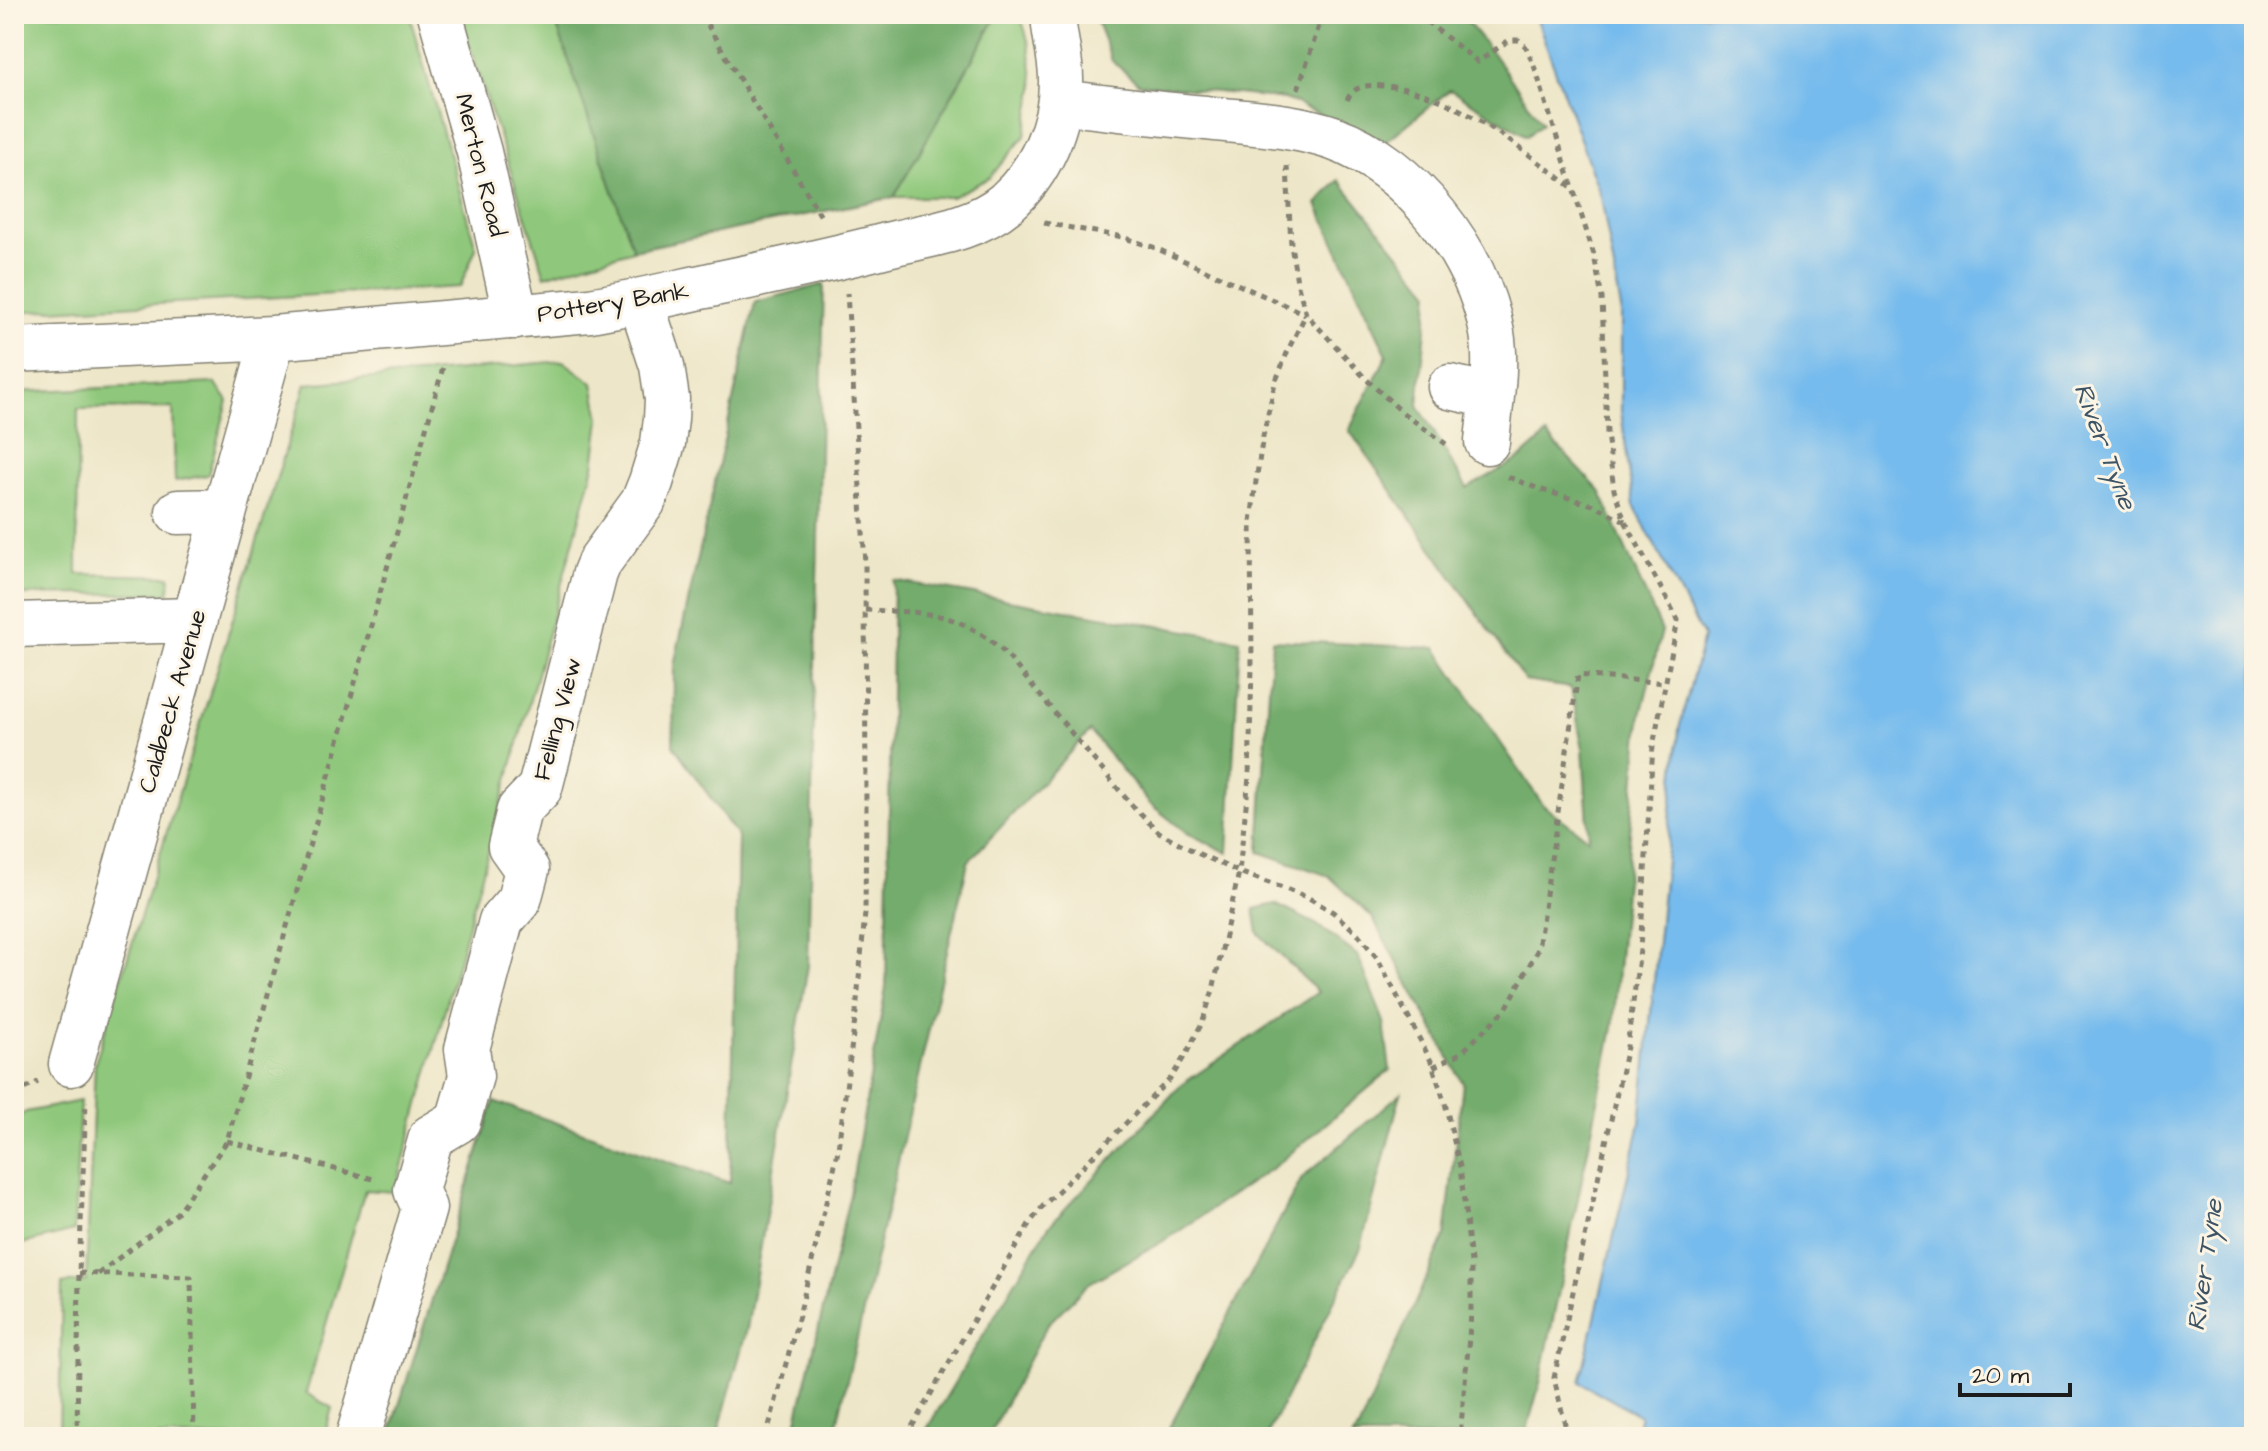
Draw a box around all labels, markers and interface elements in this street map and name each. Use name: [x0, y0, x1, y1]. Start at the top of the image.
street label: Merton Road: [446, 90, 514, 240]
street label: Pottery Bank: [535, 274, 692, 333]
water label: River Tyne: [2064, 378, 2146, 517]
street label: Caldbeck Avenue: [131, 606, 215, 797]
street label: Felling View: [525, 654, 592, 785]
water label: River Tyne: [2178, 1195, 2233, 1333]
scale bar: [1960, 1347, 2070, 1397]
text: 20 m: [1972, 1359, 2029, 1393]

